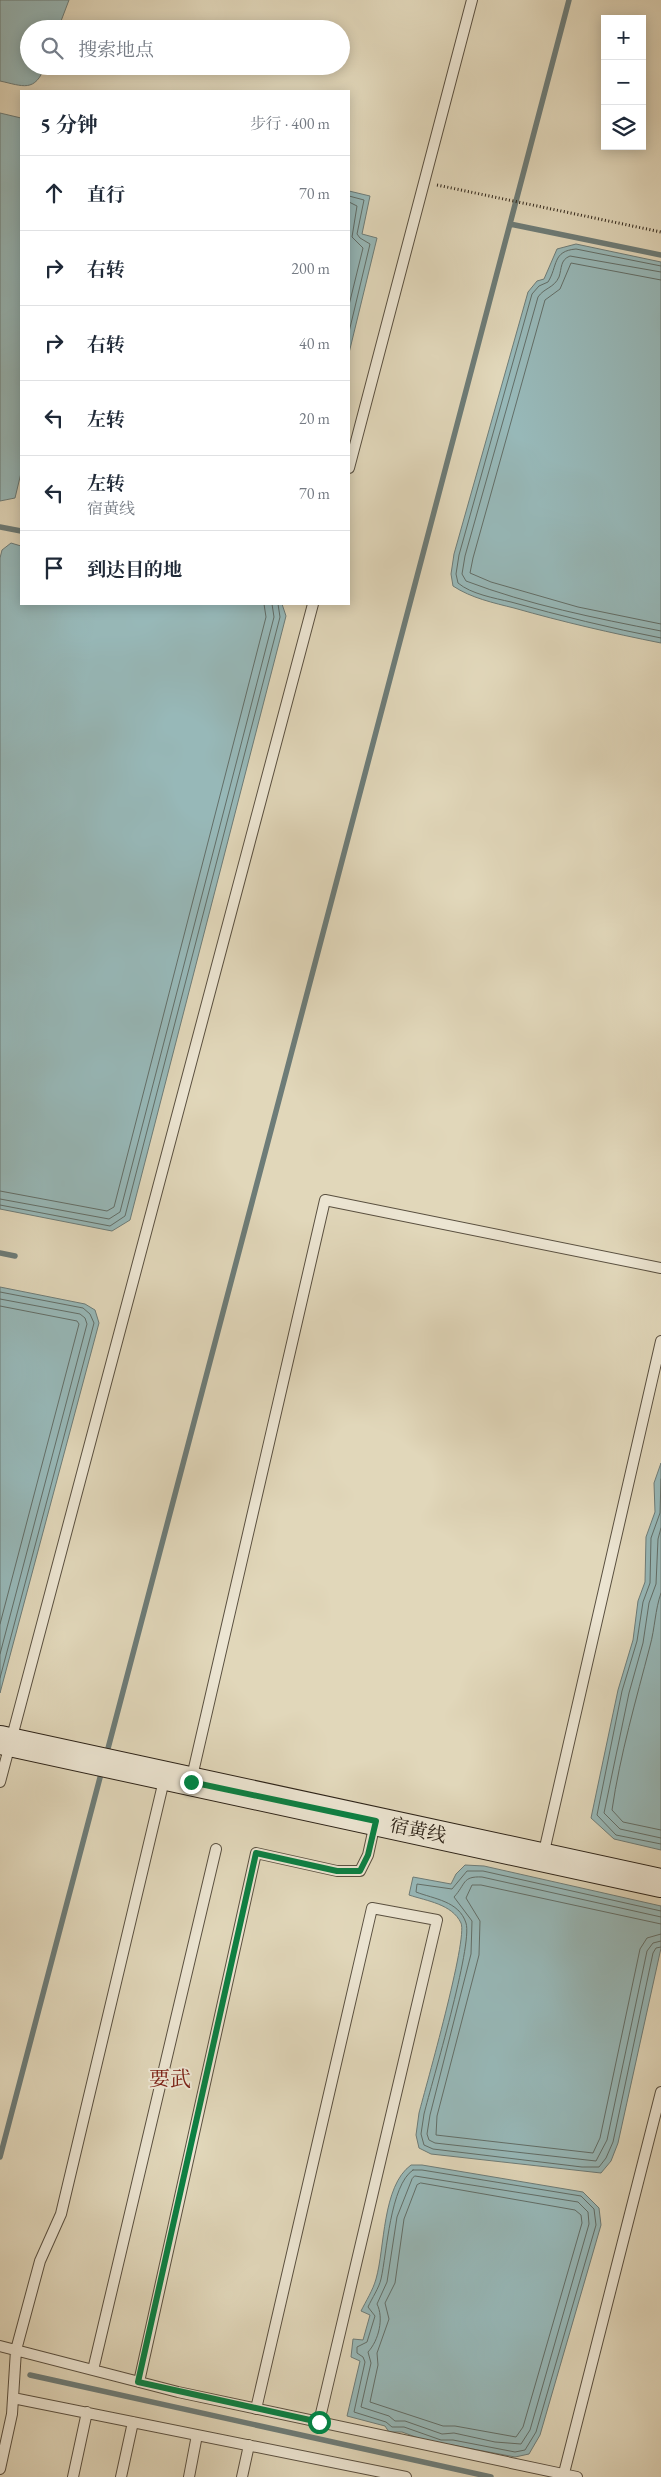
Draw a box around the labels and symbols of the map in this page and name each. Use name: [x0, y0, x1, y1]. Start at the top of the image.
route end: [180, 1771, 203, 1794]
street label: 宿黄线: [388, 1812, 448, 1848]
district label: 要武: [149, 2065, 191, 2092]
route start: [308, 2411, 331, 2434]

